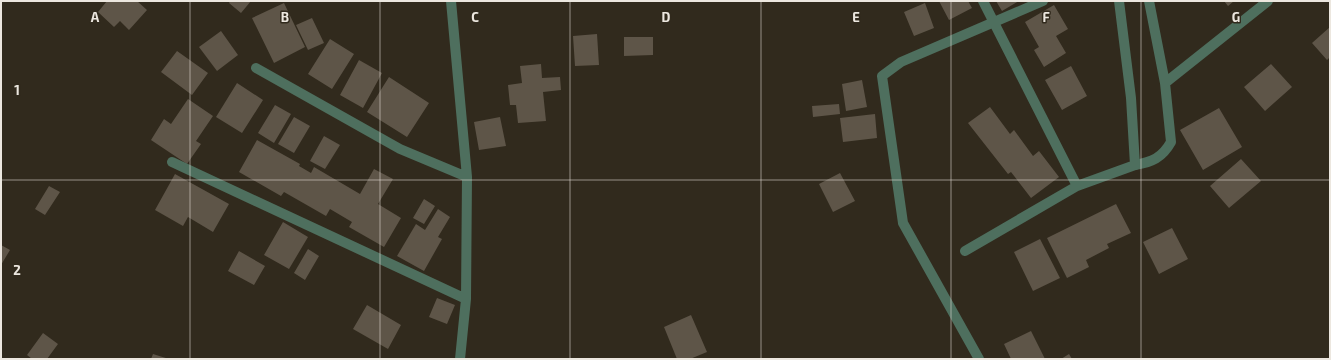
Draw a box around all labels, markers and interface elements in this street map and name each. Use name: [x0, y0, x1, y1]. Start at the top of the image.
text: A: [91, 9, 100, 25]
text: B: [281, 9, 289, 25]
text: C: [471, 9, 479, 25]
text: D: [662, 9, 671, 25]
text: E: [852, 9, 860, 25]
text: F: [1042, 9, 1050, 25]
text: G: [1232, 9, 1240, 25]
text: 1: [14, 82, 20, 98]
text: 2: [13, 262, 21, 278]

